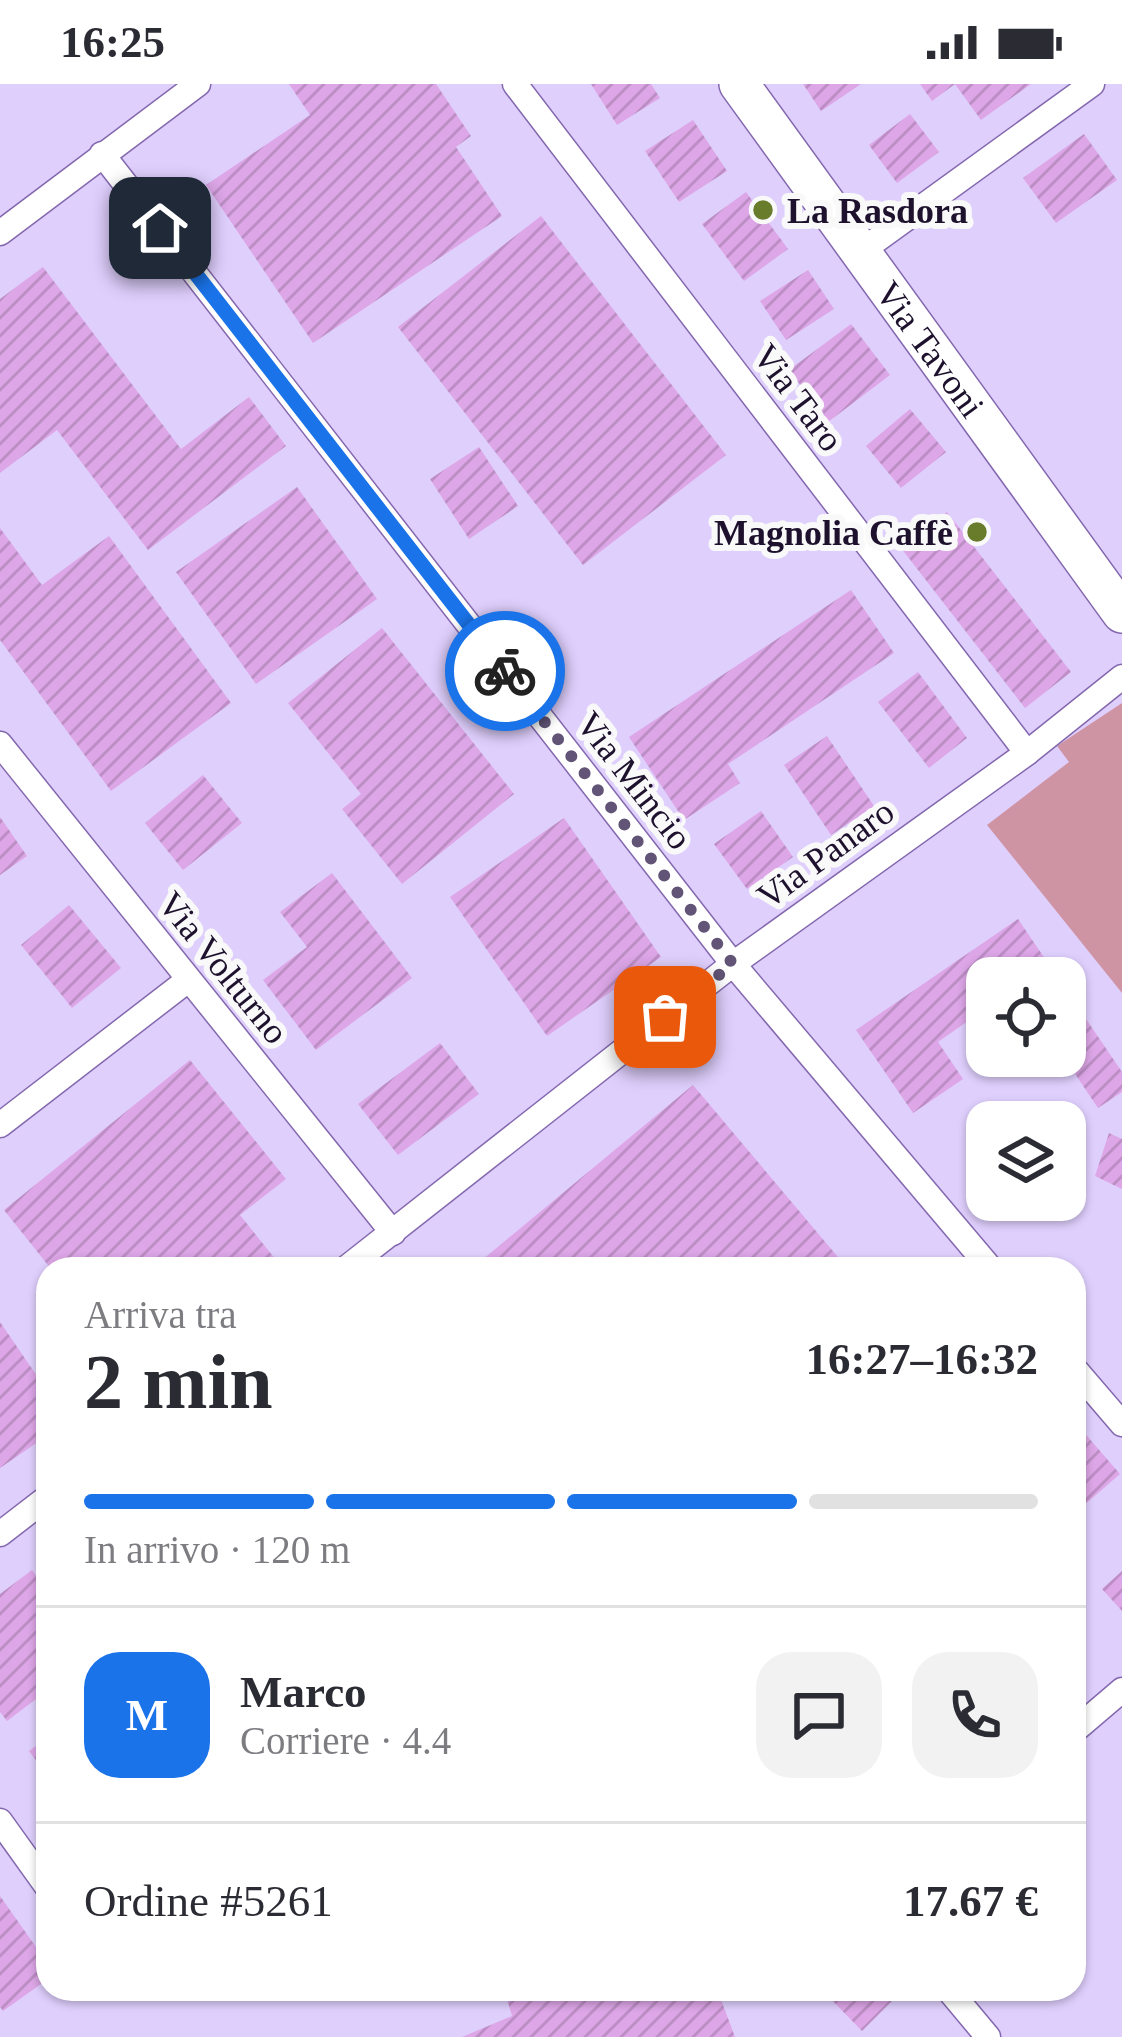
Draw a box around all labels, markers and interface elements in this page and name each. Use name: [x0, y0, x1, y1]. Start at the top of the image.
text: 16:25: [60, 17, 165, 67]
pin: [109, 177, 211, 279]
place label: La Rasdora: [787, 191, 968, 231]
icon: home: [127, 195, 193, 261]
marker: La Rasdora: [750, 197, 776, 223]
street label: Via Tavoni: [868, 274, 992, 425]
street label: Via Taro: [745, 336, 851, 459]
place label: Magnolia Caffè: [714, 513, 953, 553]
marker: Magnolia Caffè: [964, 519, 990, 545]
courier: [445, 611, 565, 731]
icon: bike: [472, 638, 538, 704]
street label: Via Mincio: [568, 704, 700, 857]
street label: Via Panaro: [750, 791, 902, 917]
street label: Via Volturno: [150, 884, 297, 1052]
map controls: [966, 957, 1086, 1221]
button: locate: [966, 957, 1086, 1077]
pin: [614, 966, 716, 1068]
icon: bag: [632, 984, 698, 1050]
button: layers: [966, 1101, 1086, 1221]
text: Arriva tra: [84, 1293, 237, 1336]
text: 16:27–16:32: [806, 1334, 1038, 1384]
text: 2 min: [84, 1338, 273, 1425]
text: In arrivo · 120 m: [84, 1528, 350, 1571]
button: chat: [756, 1652, 882, 1778]
button: phone: [912, 1652, 1038, 1778]
text: Marco: [240, 1667, 367, 1717]
text: M: [126, 1690, 168, 1740]
text: Corriere · 4.4: [240, 1719, 451, 1762]
text: Ordine #5261: [84, 1876, 333, 1926]
text: 17.67 €: [903, 1876, 1038, 1926]

